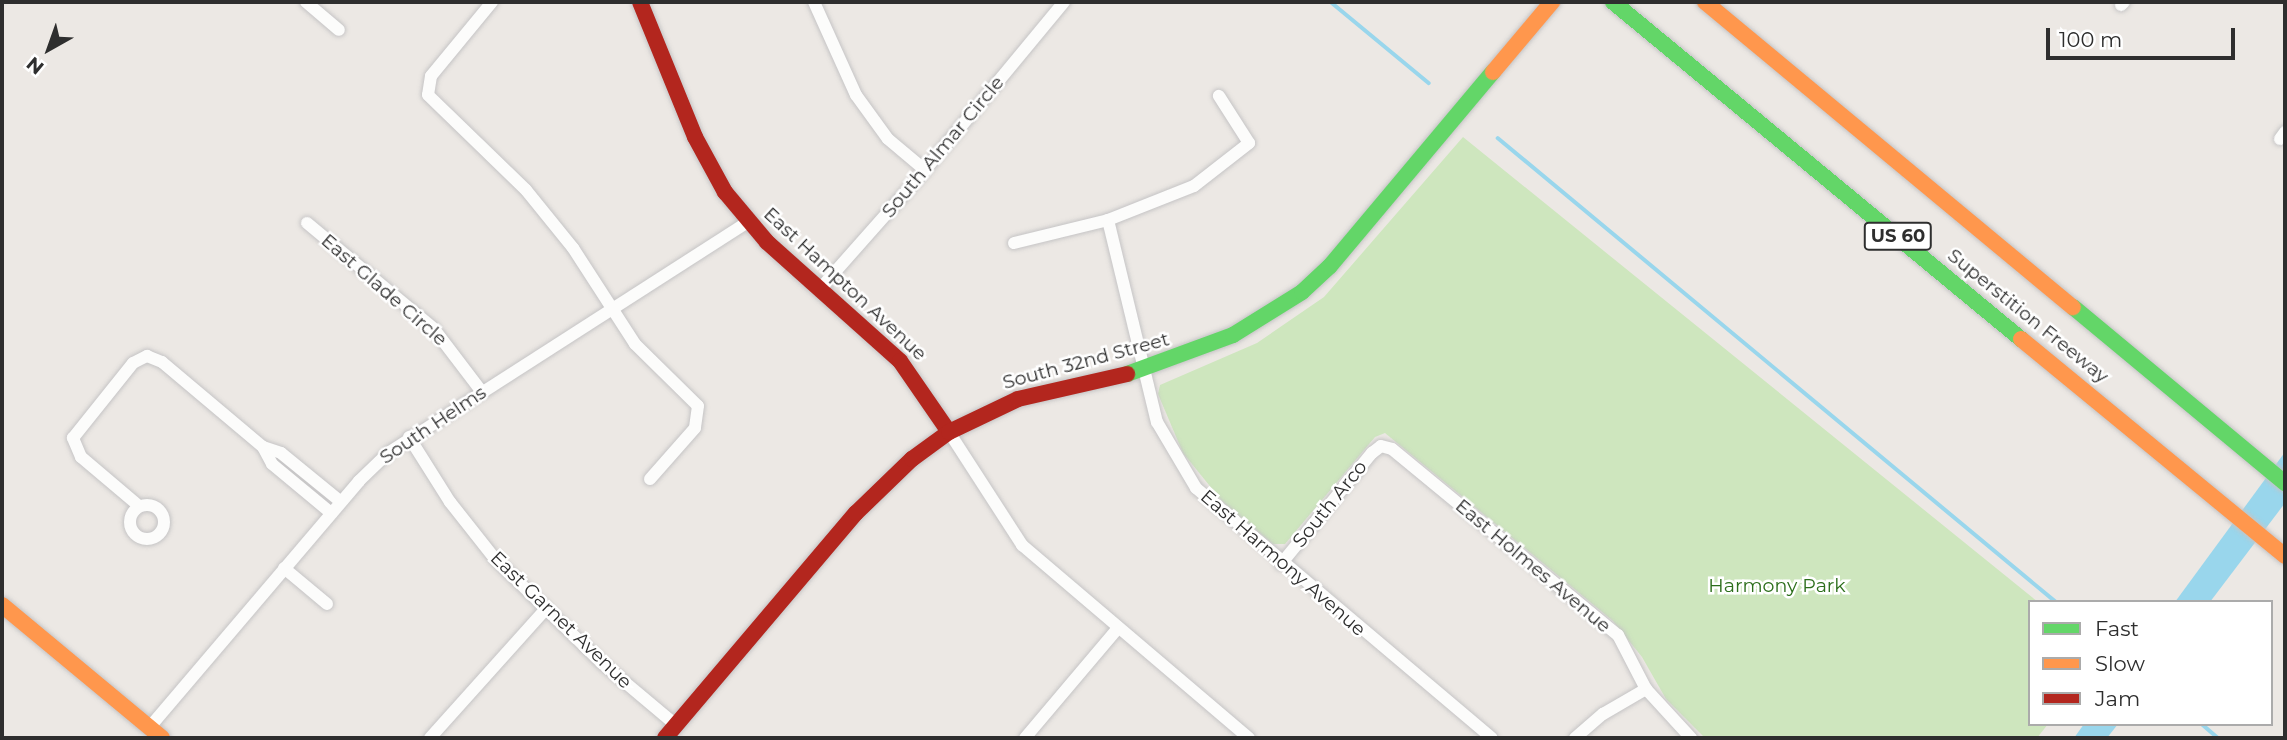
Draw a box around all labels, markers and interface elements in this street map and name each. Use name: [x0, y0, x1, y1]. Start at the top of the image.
north arrow: [14, 14, 84, 84]
scale bar: [2049, 14, 2238, 58]
text: 100 m: [2059, 27, 2122, 52]
text: N: [22, 52, 48, 79]
street label: South Almar Circle: [877, 72, 1009, 222]
street label: East Hampton Avenue: [759, 203, 931, 365]
road number: US 60: [1863, 222, 1933, 250]
street label: East Glade Circle: [316, 229, 452, 351]
street label: Superstition Freeway: [1943, 244, 2113, 388]
street label: South 32nd Street: [1000, 328, 1172, 394]
street label: South Helms: [375, 381, 491, 469]
street label: South Arco: [1288, 456, 1372, 552]
street label: East Harmony Avenue: [1196, 485, 1370, 641]
street label: East Holmes Avenue: [1451, 494, 1615, 638]
street label: East Garnet Avenue: [486, 547, 636, 693]
park label: Harmony Park: [1708, 575, 1846, 597]
legend: [2028, 600, 2273, 726]
text: Fast: [2095, 616, 2139, 641]
text: Slow: [2095, 651, 2145, 676]
text: Jam: [2095, 686, 2140, 711]

